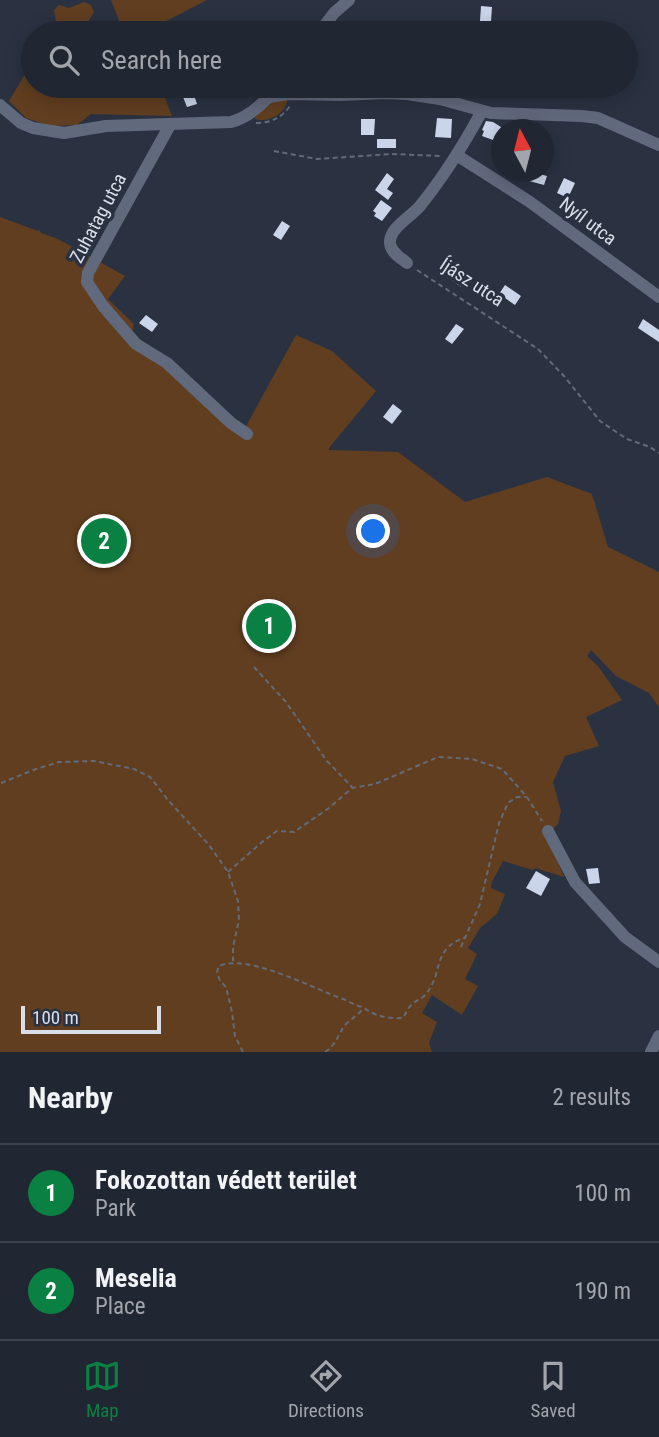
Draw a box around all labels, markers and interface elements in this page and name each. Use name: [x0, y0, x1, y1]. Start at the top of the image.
search box: [21, 21, 638, 98]
icon: search: [45, 41, 83, 79]
text: Search here: [101, 45, 222, 75]
north arrow: [491, 119, 554, 182]
street label: Zuhatag utca: [65, 169, 131, 267]
street label: Nyíl utca: [555, 192, 621, 250]
street label: Íjász utca: [435, 253, 509, 311]
your location: [356, 514, 390, 548]
pin: 2: [81, 515, 127, 567]
pin: 1: [246, 600, 292, 652]
scale bar: [21, 1003, 161, 1035]
text: 100 m: [32, 1006, 79, 1029]
text: Nearby: [28, 1080, 113, 1115]
text: 2 results: [553, 1084, 631, 1111]
text: Fokozottan védett terület: [95, 1165, 357, 1195]
text: 1: [45, 1180, 57, 1207]
text: 100 m: [574, 1180, 631, 1207]
text: Park: [95, 1195, 136, 1222]
text: Meselia: [95, 1263, 177, 1293]
text: 2: [45, 1278, 57, 1305]
text: 190 m: [574, 1278, 631, 1305]
text: Place: [95, 1293, 145, 1320]
tab: Map: [83, 1357, 121, 1422]
tab: Directions: [288, 1357, 364, 1422]
tab: Saved: [530, 1357, 576, 1422]

